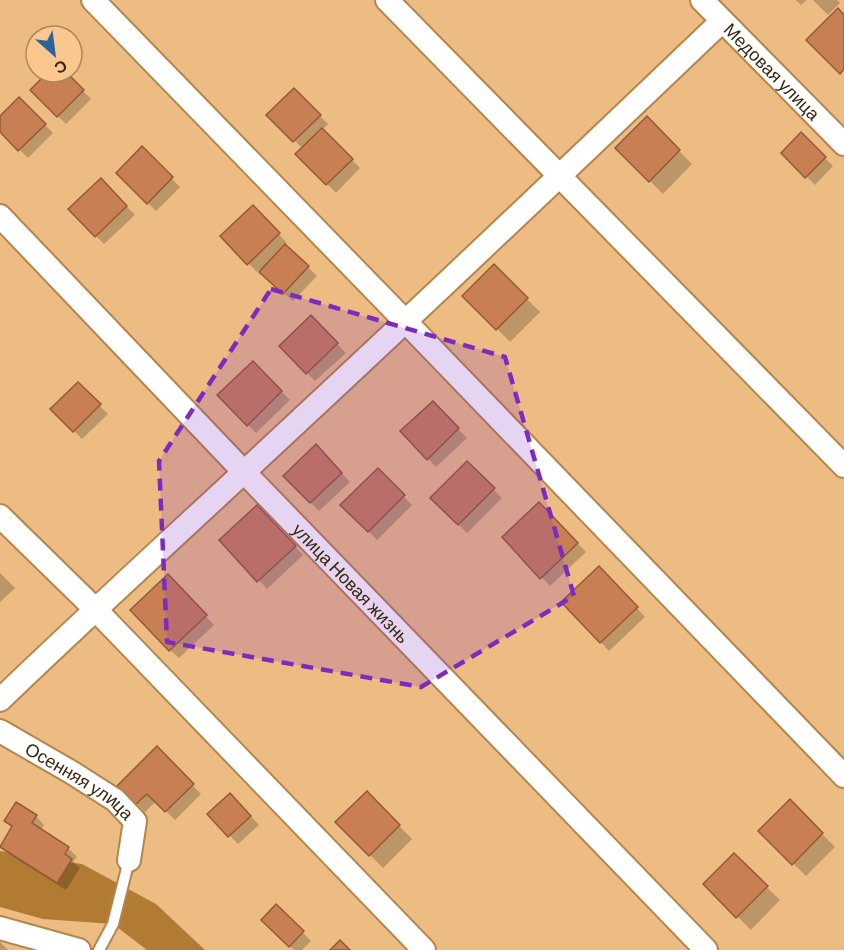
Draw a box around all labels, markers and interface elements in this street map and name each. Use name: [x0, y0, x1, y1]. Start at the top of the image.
street label: Медовая улица: [720, 18, 826, 125]
north arrow: [24, 24, 84, 84]
text: С: [51, 57, 71, 79]
street label: улица Новая жизнь: [288, 518, 414, 648]
street label: Осенняя улица: [22, 737, 139, 825]

